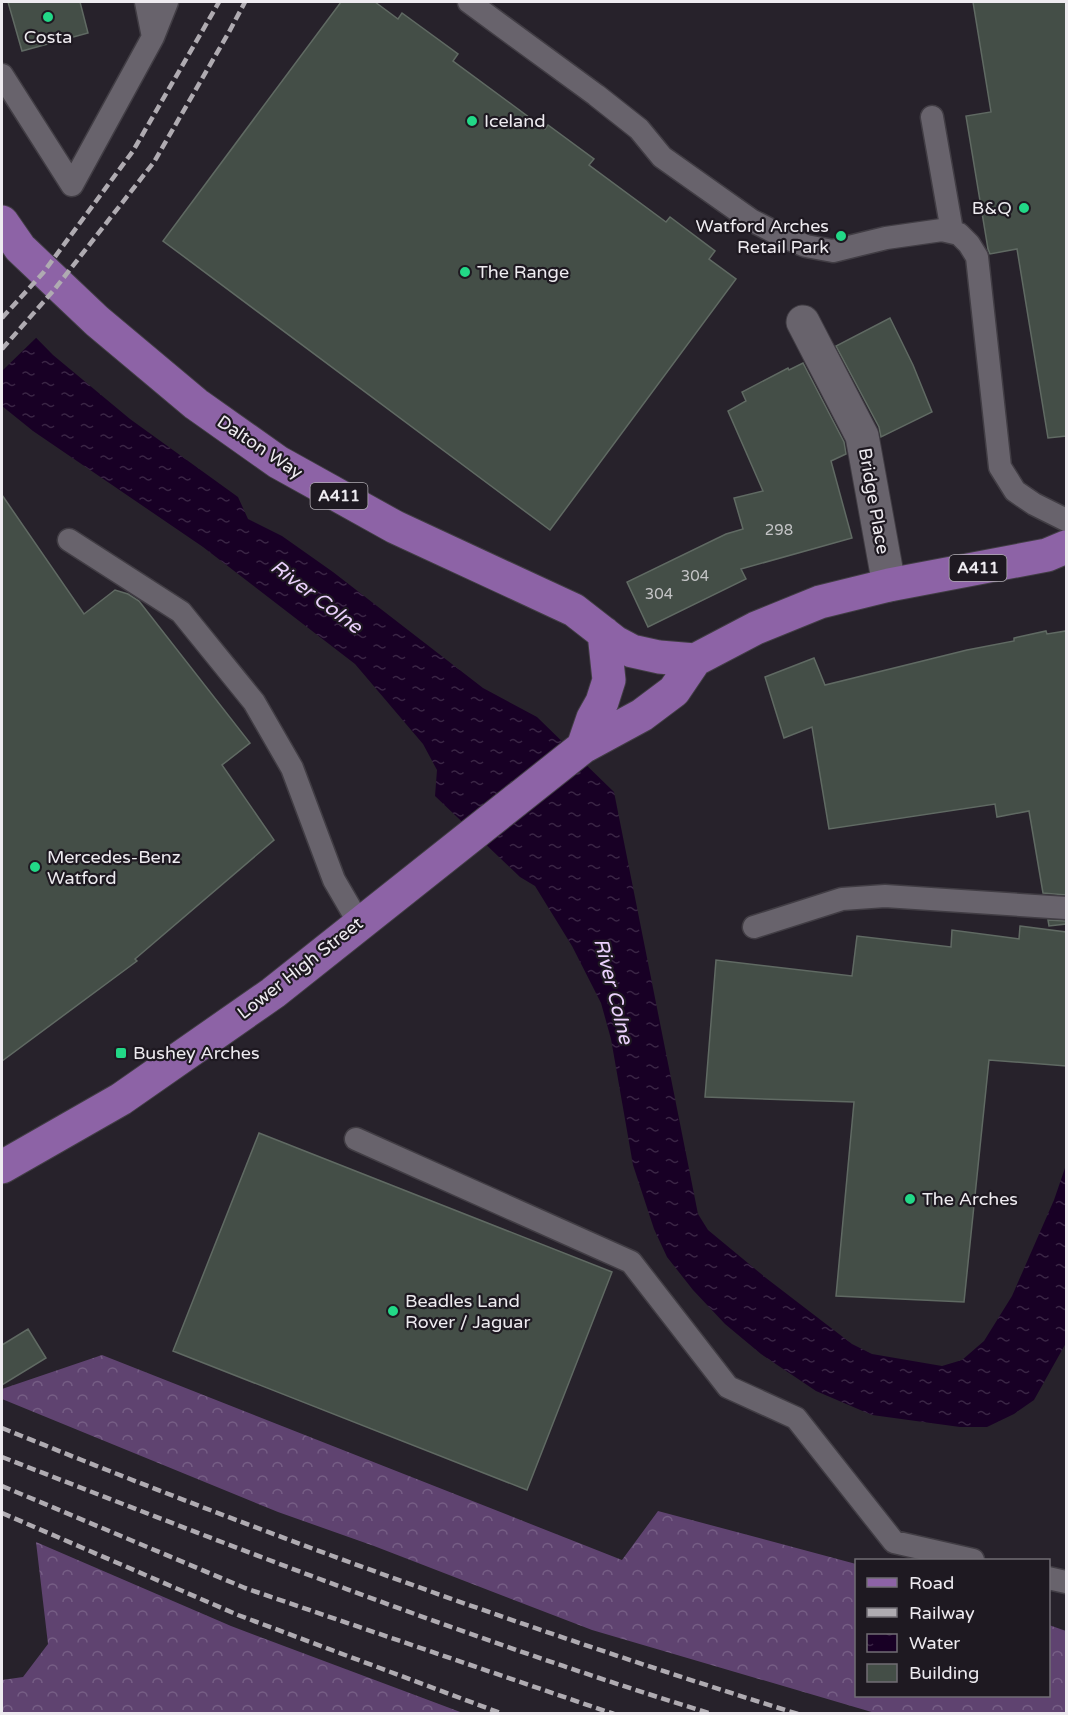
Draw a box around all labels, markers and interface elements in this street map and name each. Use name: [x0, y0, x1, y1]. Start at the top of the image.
marker: Costa: [41, 10, 55, 24]
place label: Costa: [24, 26, 72, 48]
place label: Iceland: [484, 110, 546, 132]
marker: Iceland: [465, 114, 479, 128]
place label: B&Q: [972, 197, 1012, 219]
marker: B&Q: [1017, 201, 1031, 215]
place label: Watford Arches Retail Park: [695, 215, 829, 258]
marker: Watford Arches Retail Park: [834, 229, 848, 243]
place label: The Range: [477, 261, 569, 283]
marker: The Range: [458, 265, 472, 279]
street label: Dalton Way: [213, 410, 307, 484]
street label: Bridge Place: [854, 446, 894, 556]
road number: A411: [310, 483, 368, 509]
house number: 298: [765, 521, 793, 539]
water label: River Colne: [266, 555, 368, 640]
road number: A411: [950, 555, 1006, 581]
house number: 304: [681, 567, 709, 585]
house number: 304: [645, 585, 673, 603]
place label: Mercedes-Benz Watford: [47, 846, 181, 889]
marker: Mercedes-Benz Watford: [28, 860, 42, 874]
street label: Lower High Street: [233, 912, 367, 1024]
water label: River Colne: [588, 936, 638, 1048]
place label: Bushey Arches: [133, 1042, 260, 1064]
marker: Bushey Arches: [114, 1046, 128, 1060]
place label: The Arches: [922, 1188, 1018, 1210]
marker: The Arches: [903, 1192, 917, 1206]
place label: Beadles Land Rover / Jaguar: [405, 1290, 530, 1333]
marker: Beadles Land Rover / Jaguar: [386, 1304, 400, 1318]
legend: [855, 1559, 1050, 1697]
text: Road: [909, 1572, 954, 1594]
text: Railway: [909, 1602, 975, 1624]
text: Water: [909, 1632, 960, 1654]
text: Building: [909, 1662, 979, 1684]

